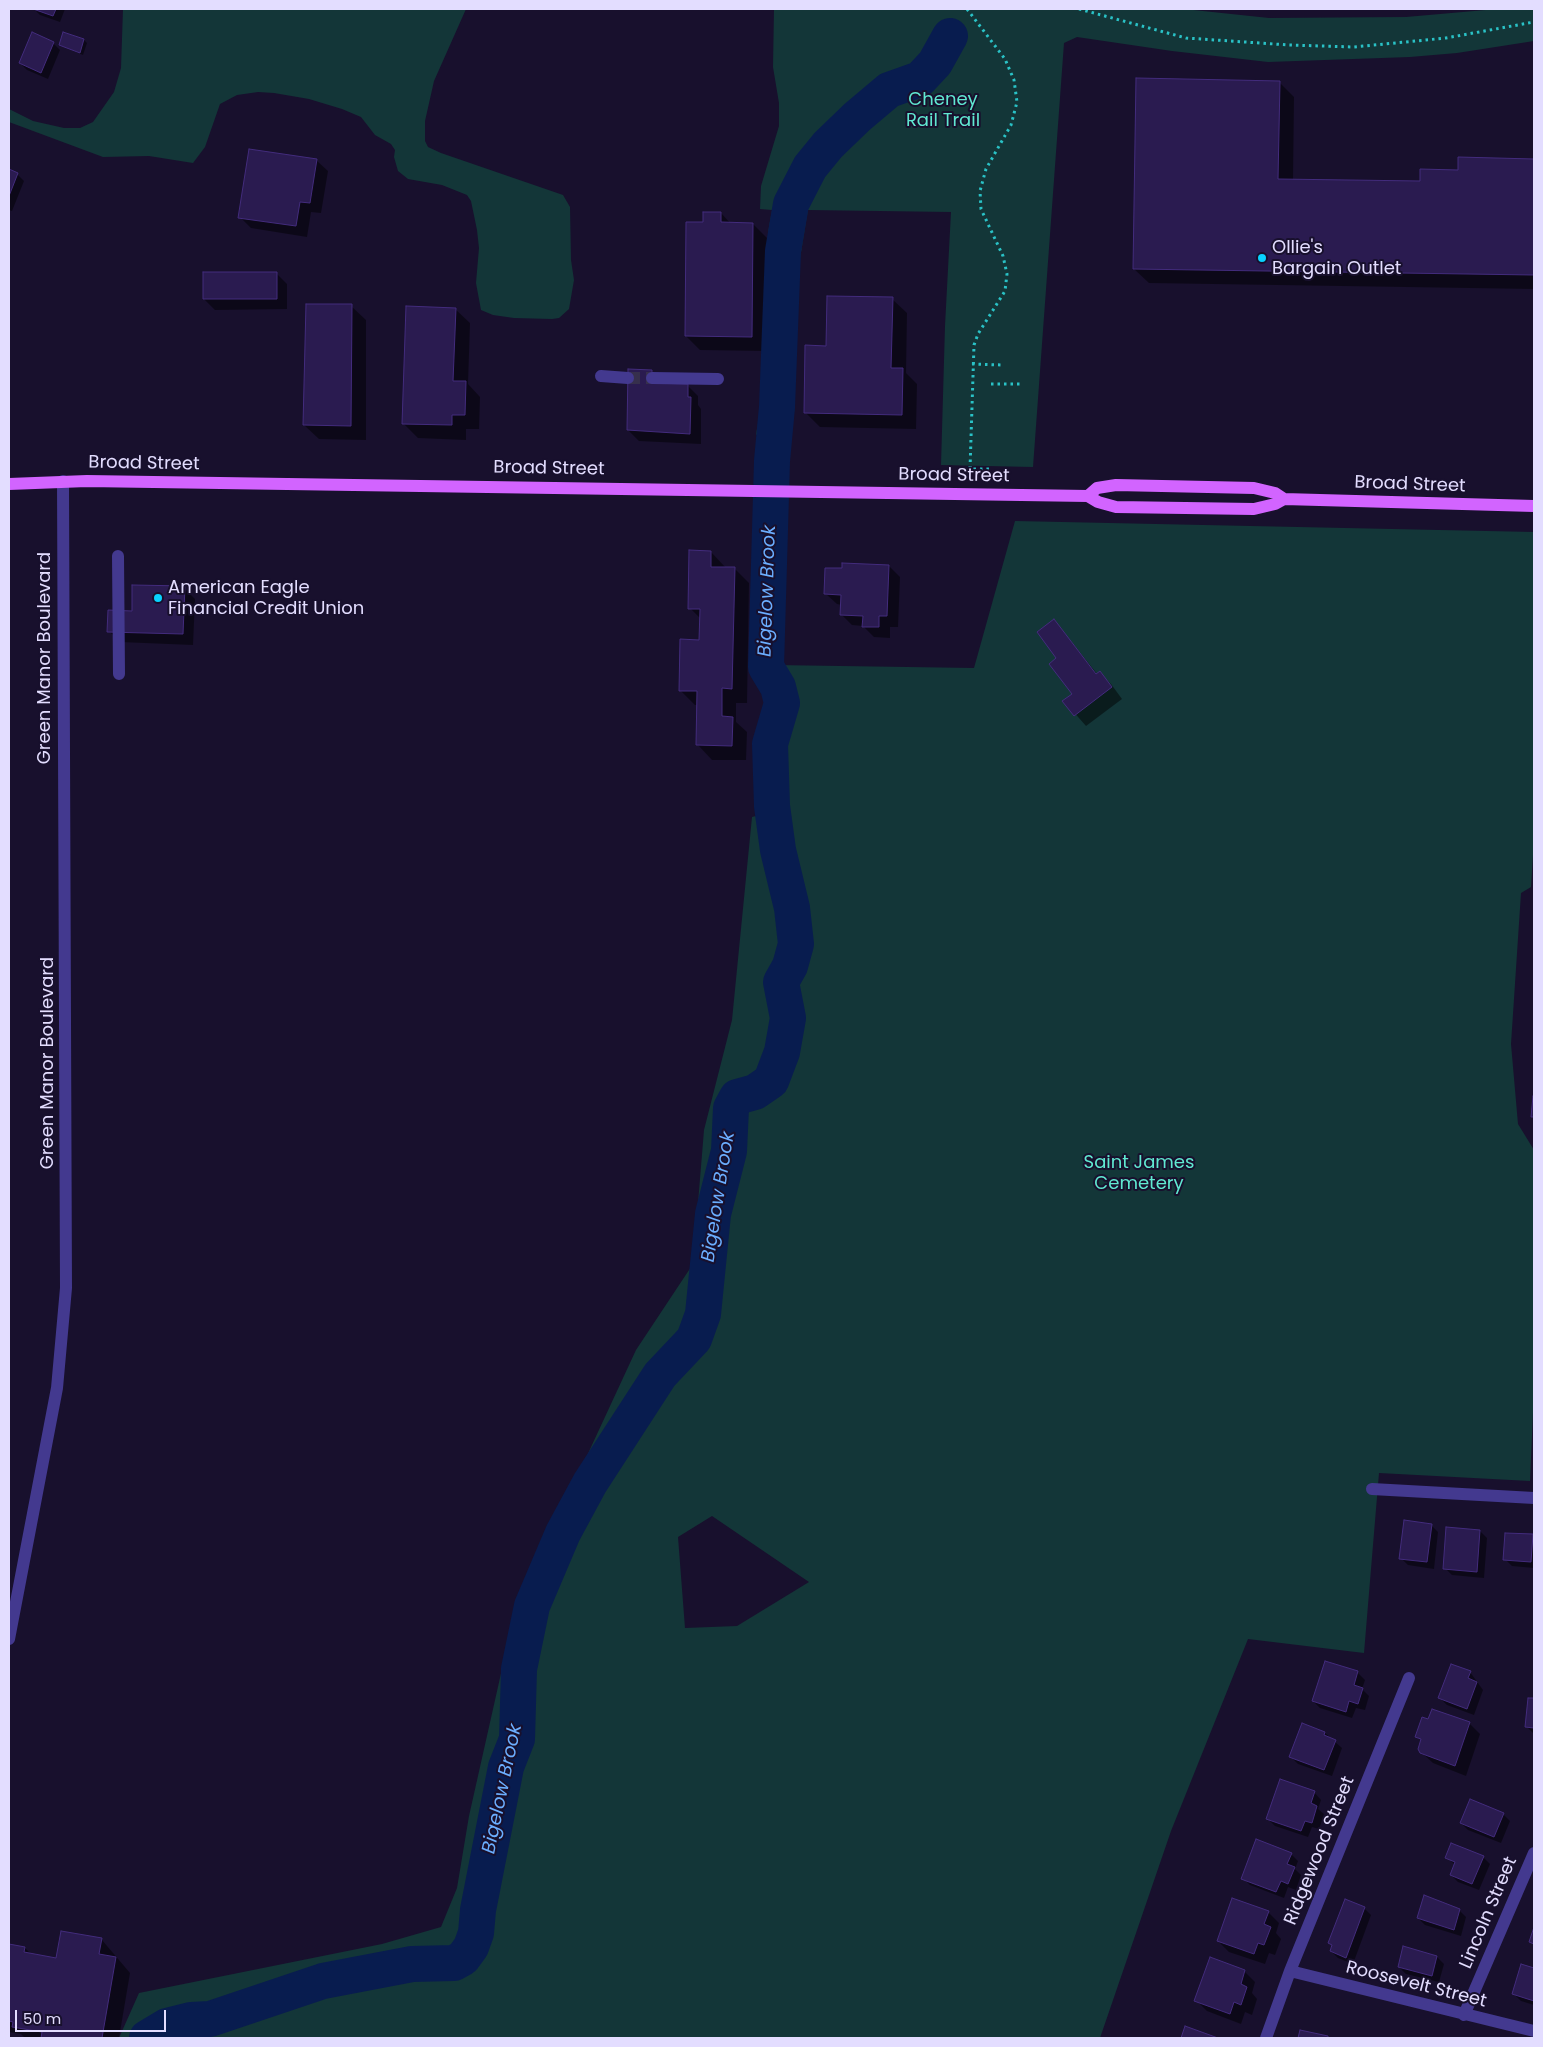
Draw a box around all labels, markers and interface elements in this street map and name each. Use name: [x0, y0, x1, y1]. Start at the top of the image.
park label: Cheney Rail Trail: [906, 89, 980, 132]
place label: Ollie's Bargain Outlet: [1272, 237, 1401, 280]
marker: Ollie's Bargain Outlet: [1256, 252, 1268, 264]
street label: Broad Street: [88, 452, 200, 476]
street label: Broad Street: [493, 457, 605, 481]
street label: Broad Street: [898, 464, 1010, 488]
street label: Broad Street: [1354, 472, 1466, 498]
water label: Bigelow Brook: [754, 525, 782, 657]
street label: Green Manor Boulevard: [34, 552, 56, 764]
place label: American Eagle Financial Credit Union: [168, 577, 364, 620]
marker: American Eagle Financial Credit Union: [152, 592, 164, 604]
street label: Green Manor Boulevard: [37, 957, 59, 1169]
water label: Bigelow Brook: [697, 1130, 741, 1264]
park label: Saint James Cemetery: [1084, 1152, 1194, 1194]
water label: Bigelow Brook: [478, 1722, 528, 1856]
street label: Ridgewood Street: [1280, 1774, 1360, 1928]
street label: Lincoln Street: [1456, 1854, 1522, 1972]
street label: Roosevelt Street: [1343, 1957, 1489, 2013]
scale bar: [18, 2000, 169, 2032]
text: 50 m: [23, 2008, 61, 2029]

